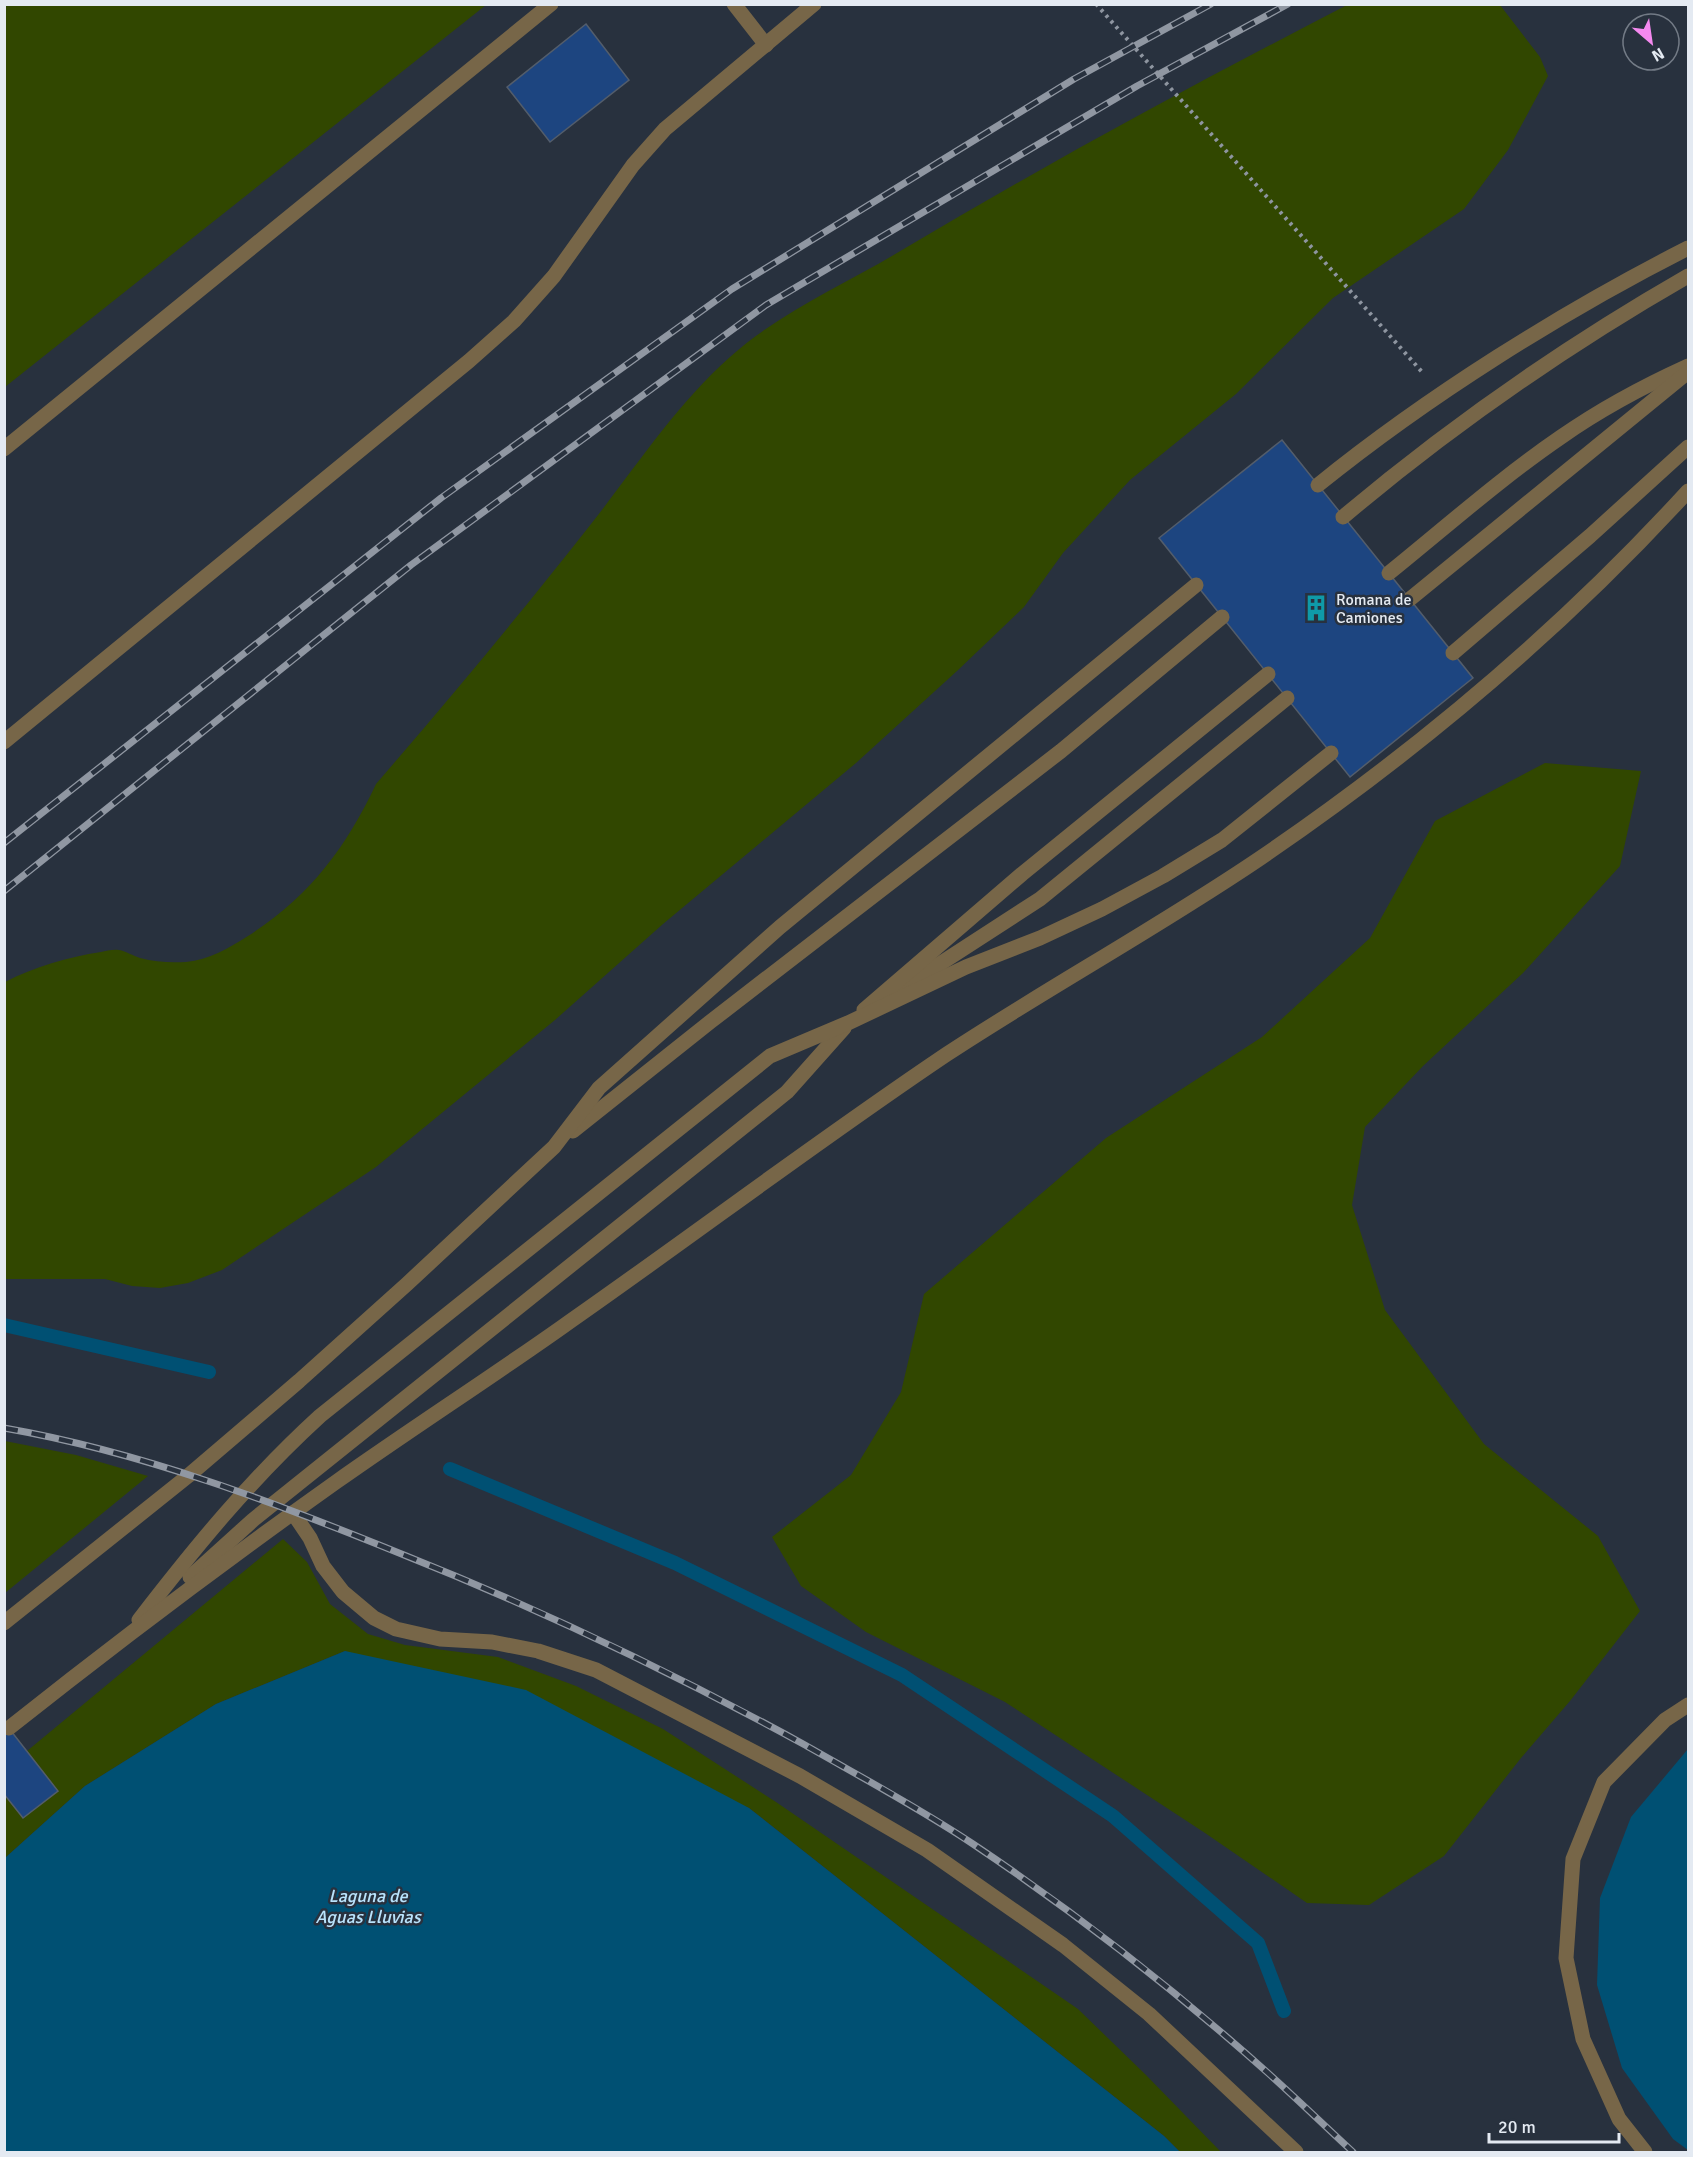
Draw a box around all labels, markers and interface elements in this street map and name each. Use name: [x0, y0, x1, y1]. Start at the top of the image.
north arrow: [1621, 12, 1681, 72]
text: N: [1648, 43, 1668, 66]
place label: Romana de Camiones: [1336, 590, 1411, 628]
building icon: Romana de Camiones: [1301, 593, 1331, 623]
water label: Laguna de Aguas Lluvias: [315, 1885, 423, 1928]
scale bar: [1489, 2106, 1620, 2144]
text: 20 m: [1498, 2116, 1536, 2138]

